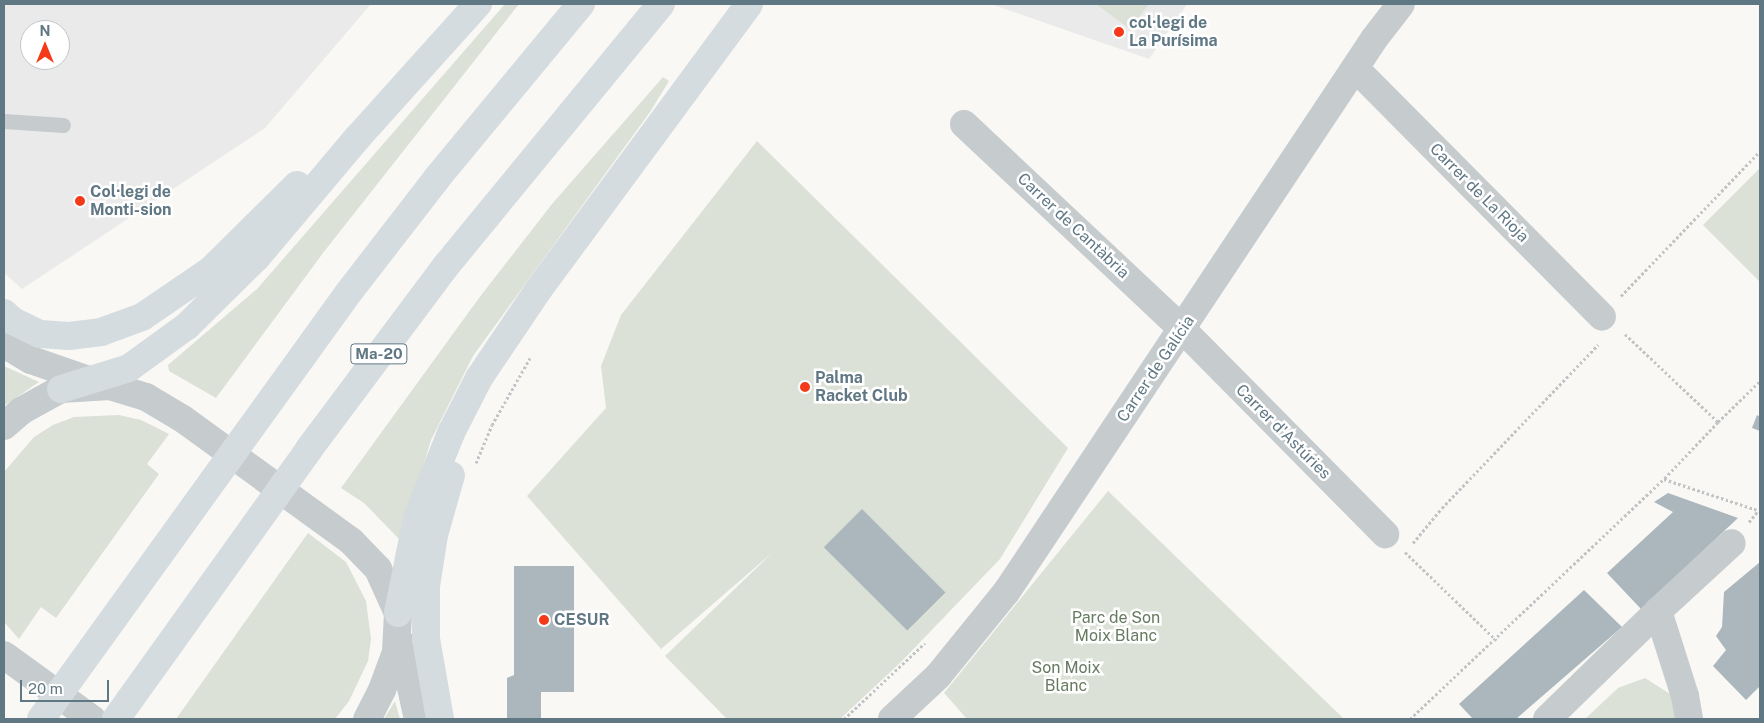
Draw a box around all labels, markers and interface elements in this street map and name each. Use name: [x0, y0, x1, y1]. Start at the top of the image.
place label: col·legi de La Purísima: [1129, 13, 1218, 51]
north arrow: [20, 20, 70, 70]
text: N: [40, 23, 50, 39]
marker: col·legi de La Purísima: [1113, 26, 1125, 38]
street label: Carrer de La Rioja: [1425, 139, 1533, 247]
street label: Carrer de Cantàbria: [1013, 169, 1133, 283]
place label: Col·legi de Monti-sion: [90, 182, 172, 220]
marker: Col·legi de Monti-sion: [74, 195, 86, 207]
street label: Carrer de Galícia: [1113, 312, 1199, 426]
road number: Ma-20: [350, 342, 408, 366]
place label: Palma Racket Club: [815, 368, 908, 406]
street label: Carrer d'Astúries: [1231, 380, 1335, 484]
marker: Palma Racket Club: [799, 381, 811, 393]
park label: Parc de Son Moix Blanc: [1071, 608, 1161, 646]
place label: CESUR: [554, 610, 610, 630]
marker: CESUR: [538, 614, 550, 626]
park label: Son Moix Blanc: [1032, 658, 1100, 696]
scale bar: [22, 670, 111, 702]
text: 20 m: [28, 680, 63, 697]

